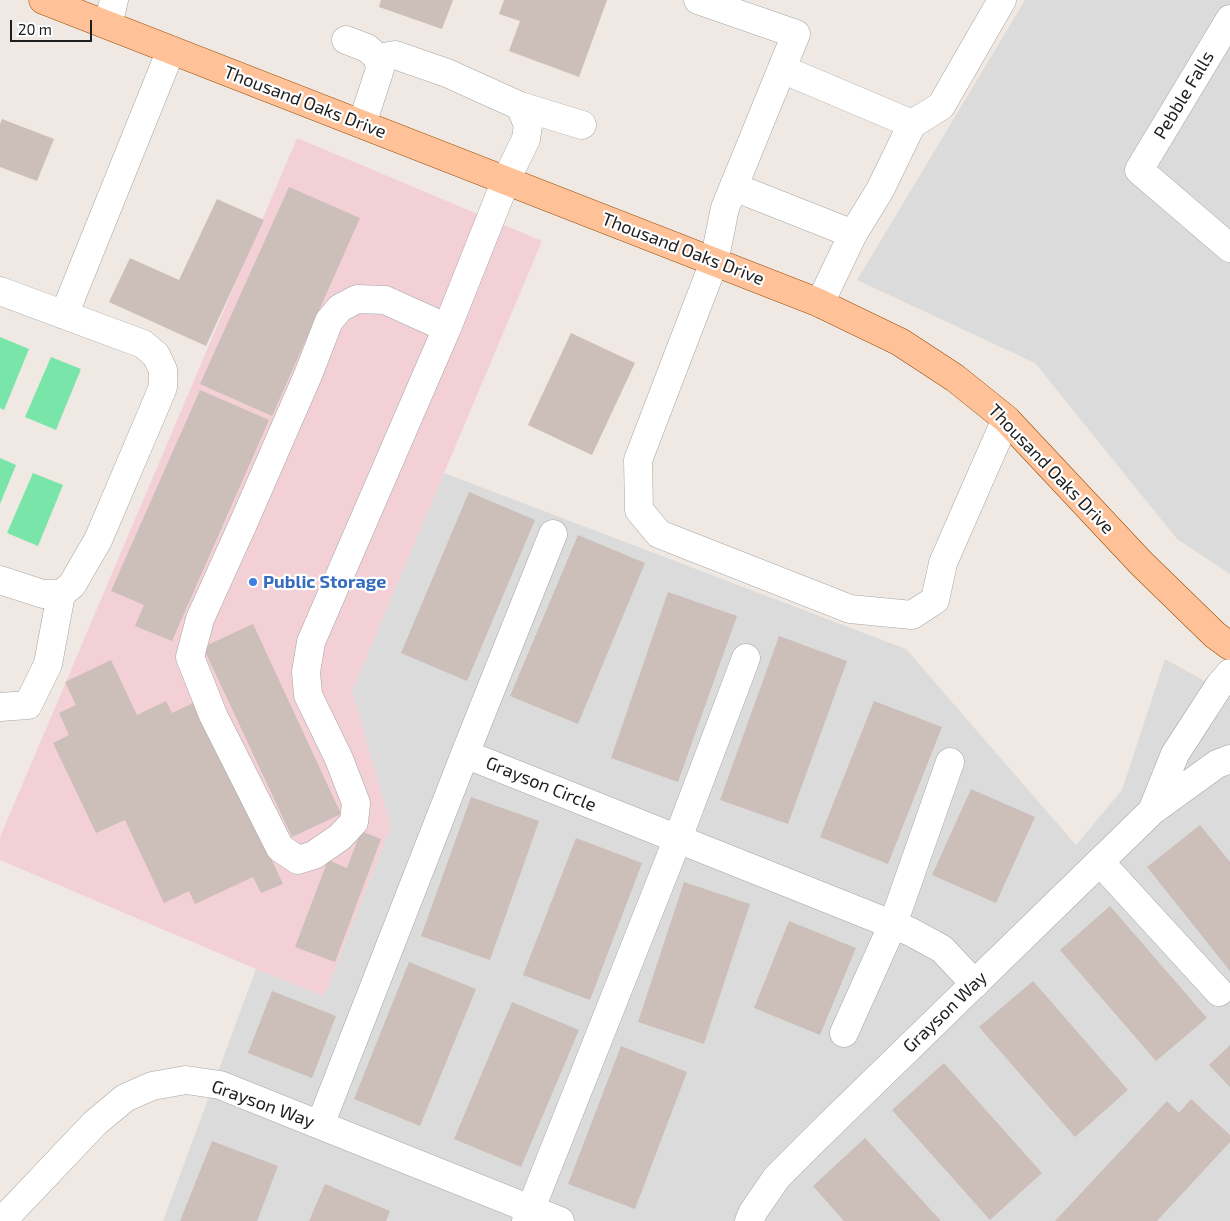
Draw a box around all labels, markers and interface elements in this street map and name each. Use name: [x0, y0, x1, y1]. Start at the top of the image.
scale bar: [12, 10, 95, 42]
text: 20 m: [18, 20, 52, 38]
street label: Pebble Falls: [1149, 47, 1219, 143]
street label: Thousand Oaks Drive: [221, 61, 389, 143]
street label: Thousand Oaks Drive: [599, 208, 767, 290]
street label: Thousand Oaks Drive: [983, 400, 1119, 538]
place label: Public Storage: [263, 571, 386, 593]
marker: Public Storage: [247, 576, 259, 588]
street label: Grayson Circle: [483, 752, 599, 816]
street label: Grayson Way: [899, 967, 991, 1057]
street label: Grayson Way: [209, 1075, 317, 1133]

